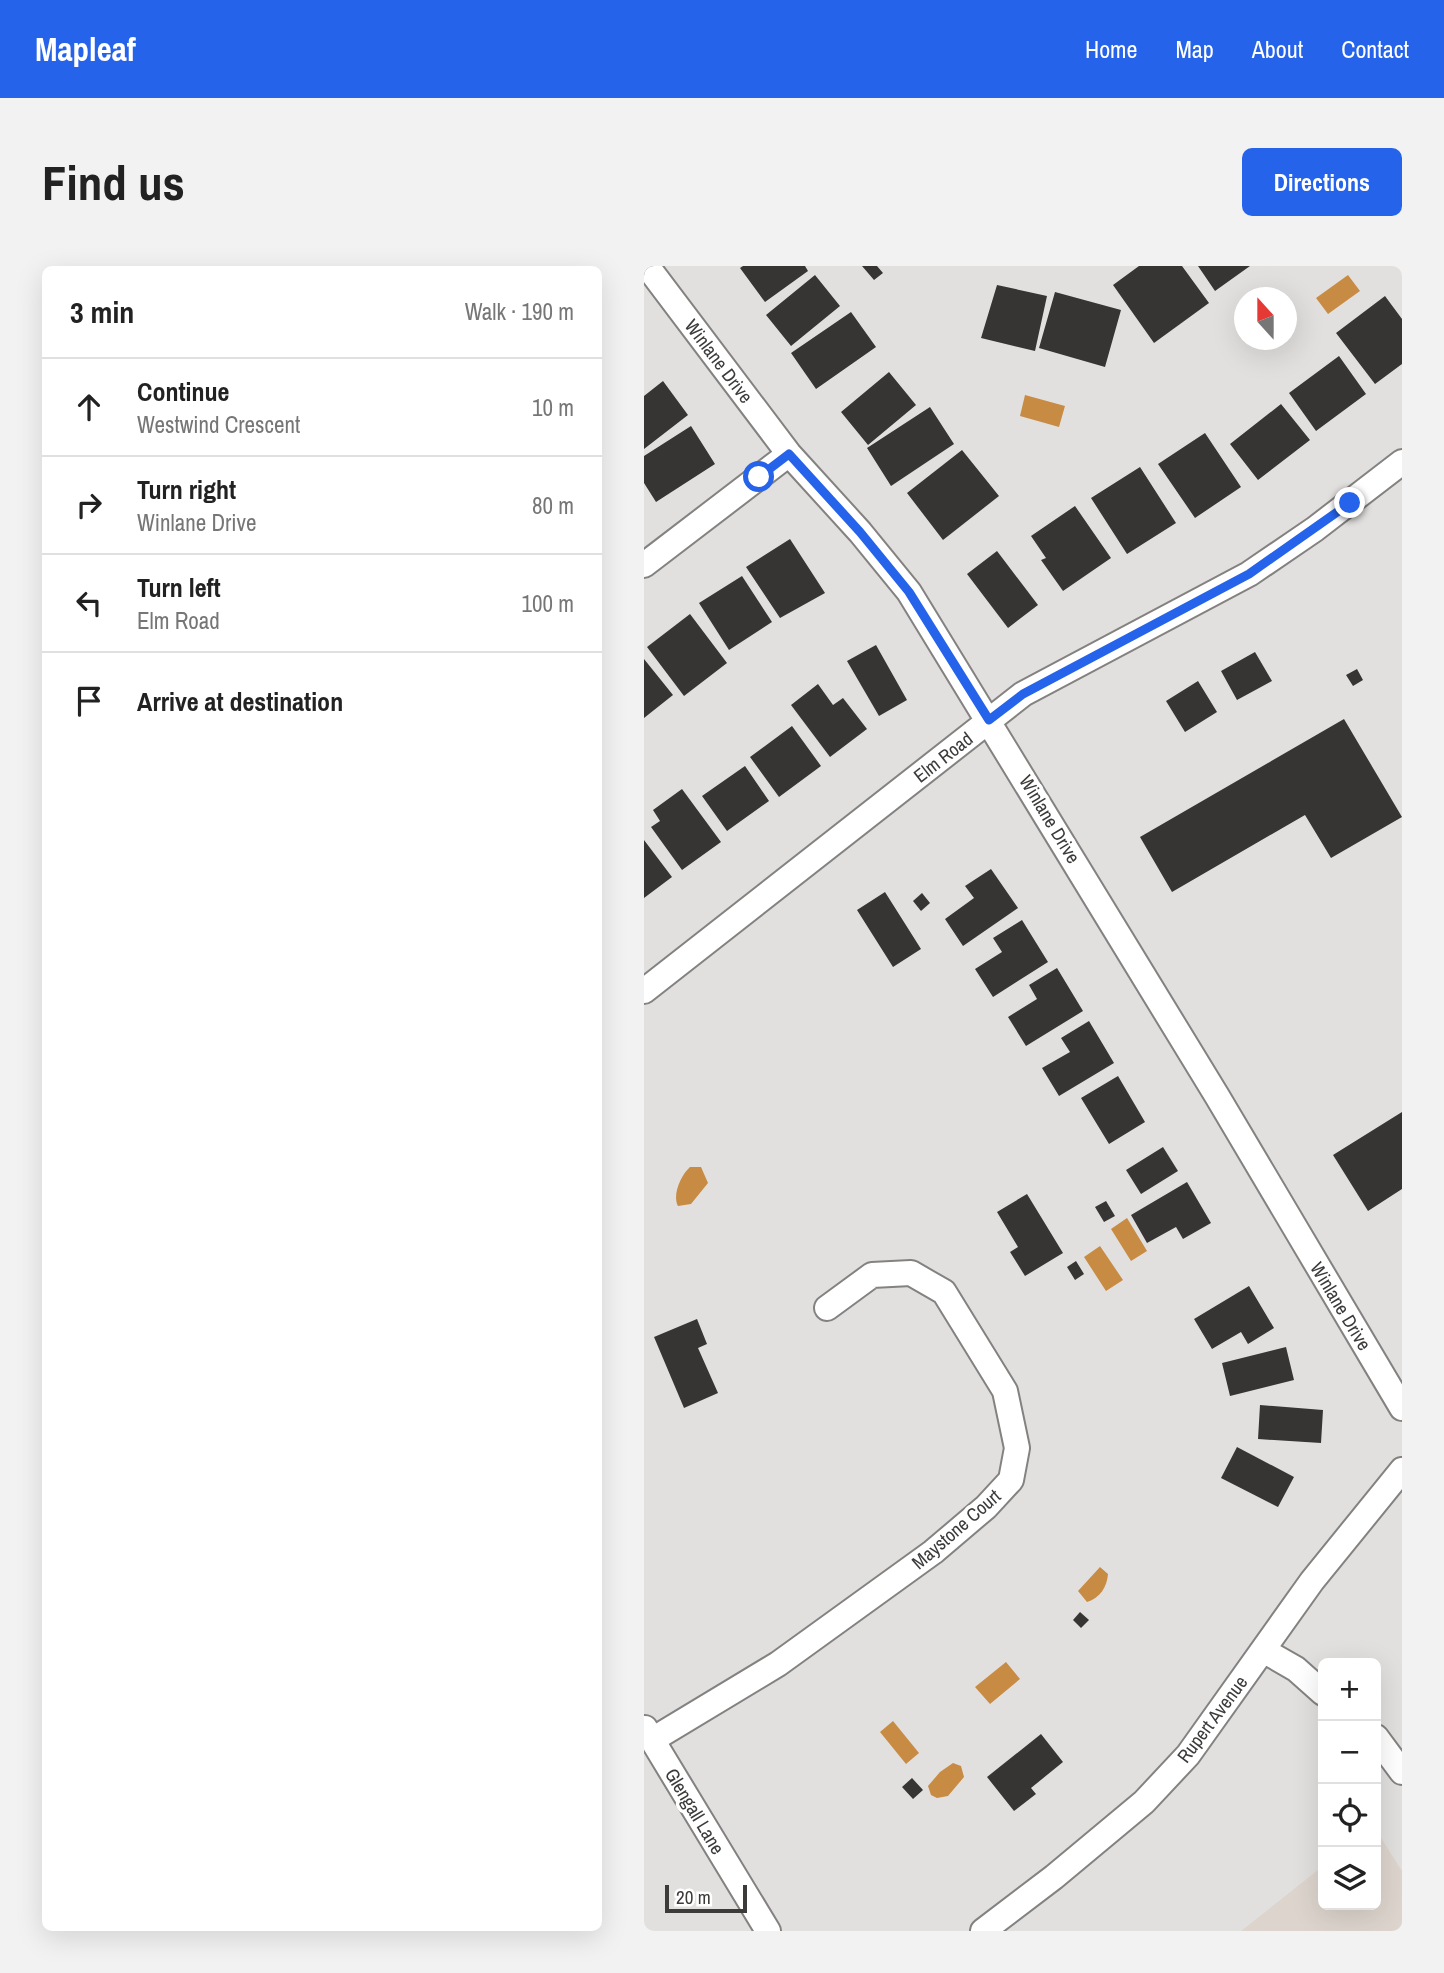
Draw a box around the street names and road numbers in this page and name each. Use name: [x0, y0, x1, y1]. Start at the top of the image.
street label: Winlane Drive: [679, 314, 759, 408]
street label: Elm Road: [908, 726, 978, 788]
street label: Winlane Drive: [1013, 770, 1087, 868]
street label: Winlane Drive: [1304, 1257, 1378, 1355]
street label: Maystone Court: [906, 1483, 1007, 1575]
street label: Rupert Avenue: [1171, 1670, 1253, 1768]
street label: Glengall Lane: [659, 1763, 731, 1859]

